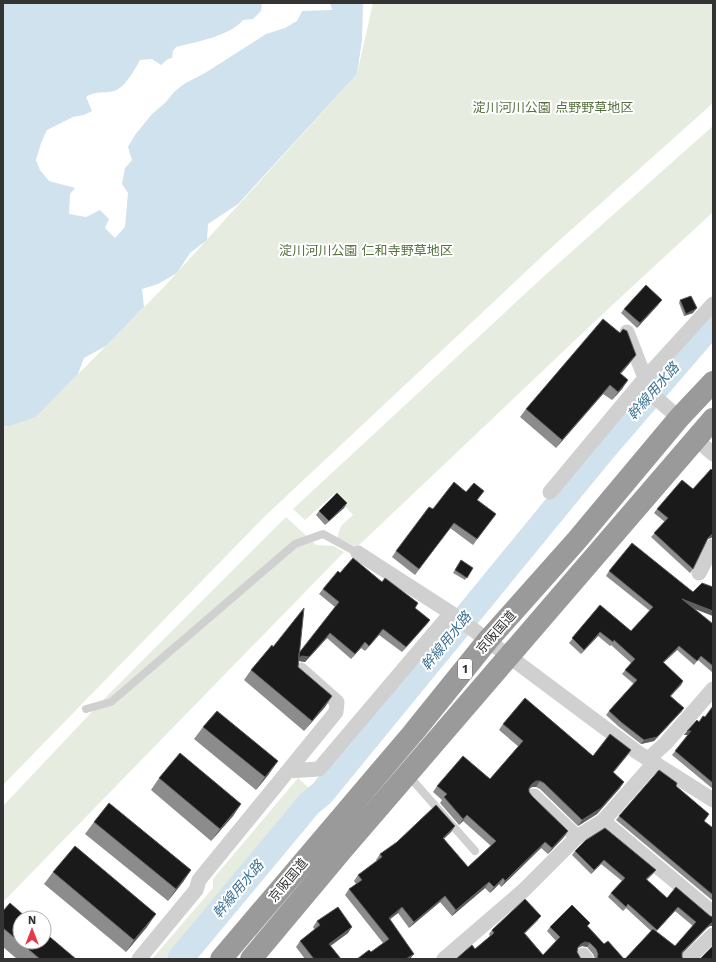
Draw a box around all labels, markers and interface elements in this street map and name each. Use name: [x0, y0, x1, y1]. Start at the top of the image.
park label: 淀川河川公園 点野野草地区: [473, 100, 633, 115]
park label: 淀川河川公園 仁和寺野草地区: [279, 243, 453, 258]
water label: 幹線用水路: [624, 359, 683, 423]
street label: 京阪国道: [473, 607, 519, 657]
water label: 幹線用水路: [418, 608, 475, 673]
road number: 1: [458, 659, 472, 679]
street label: 京阪国道: [266, 855, 310, 905]
water label: 幹線用水路: [209, 856, 267, 921]
north arrow: [12, 910, 52, 950]
text: N: [28, 914, 36, 927]

